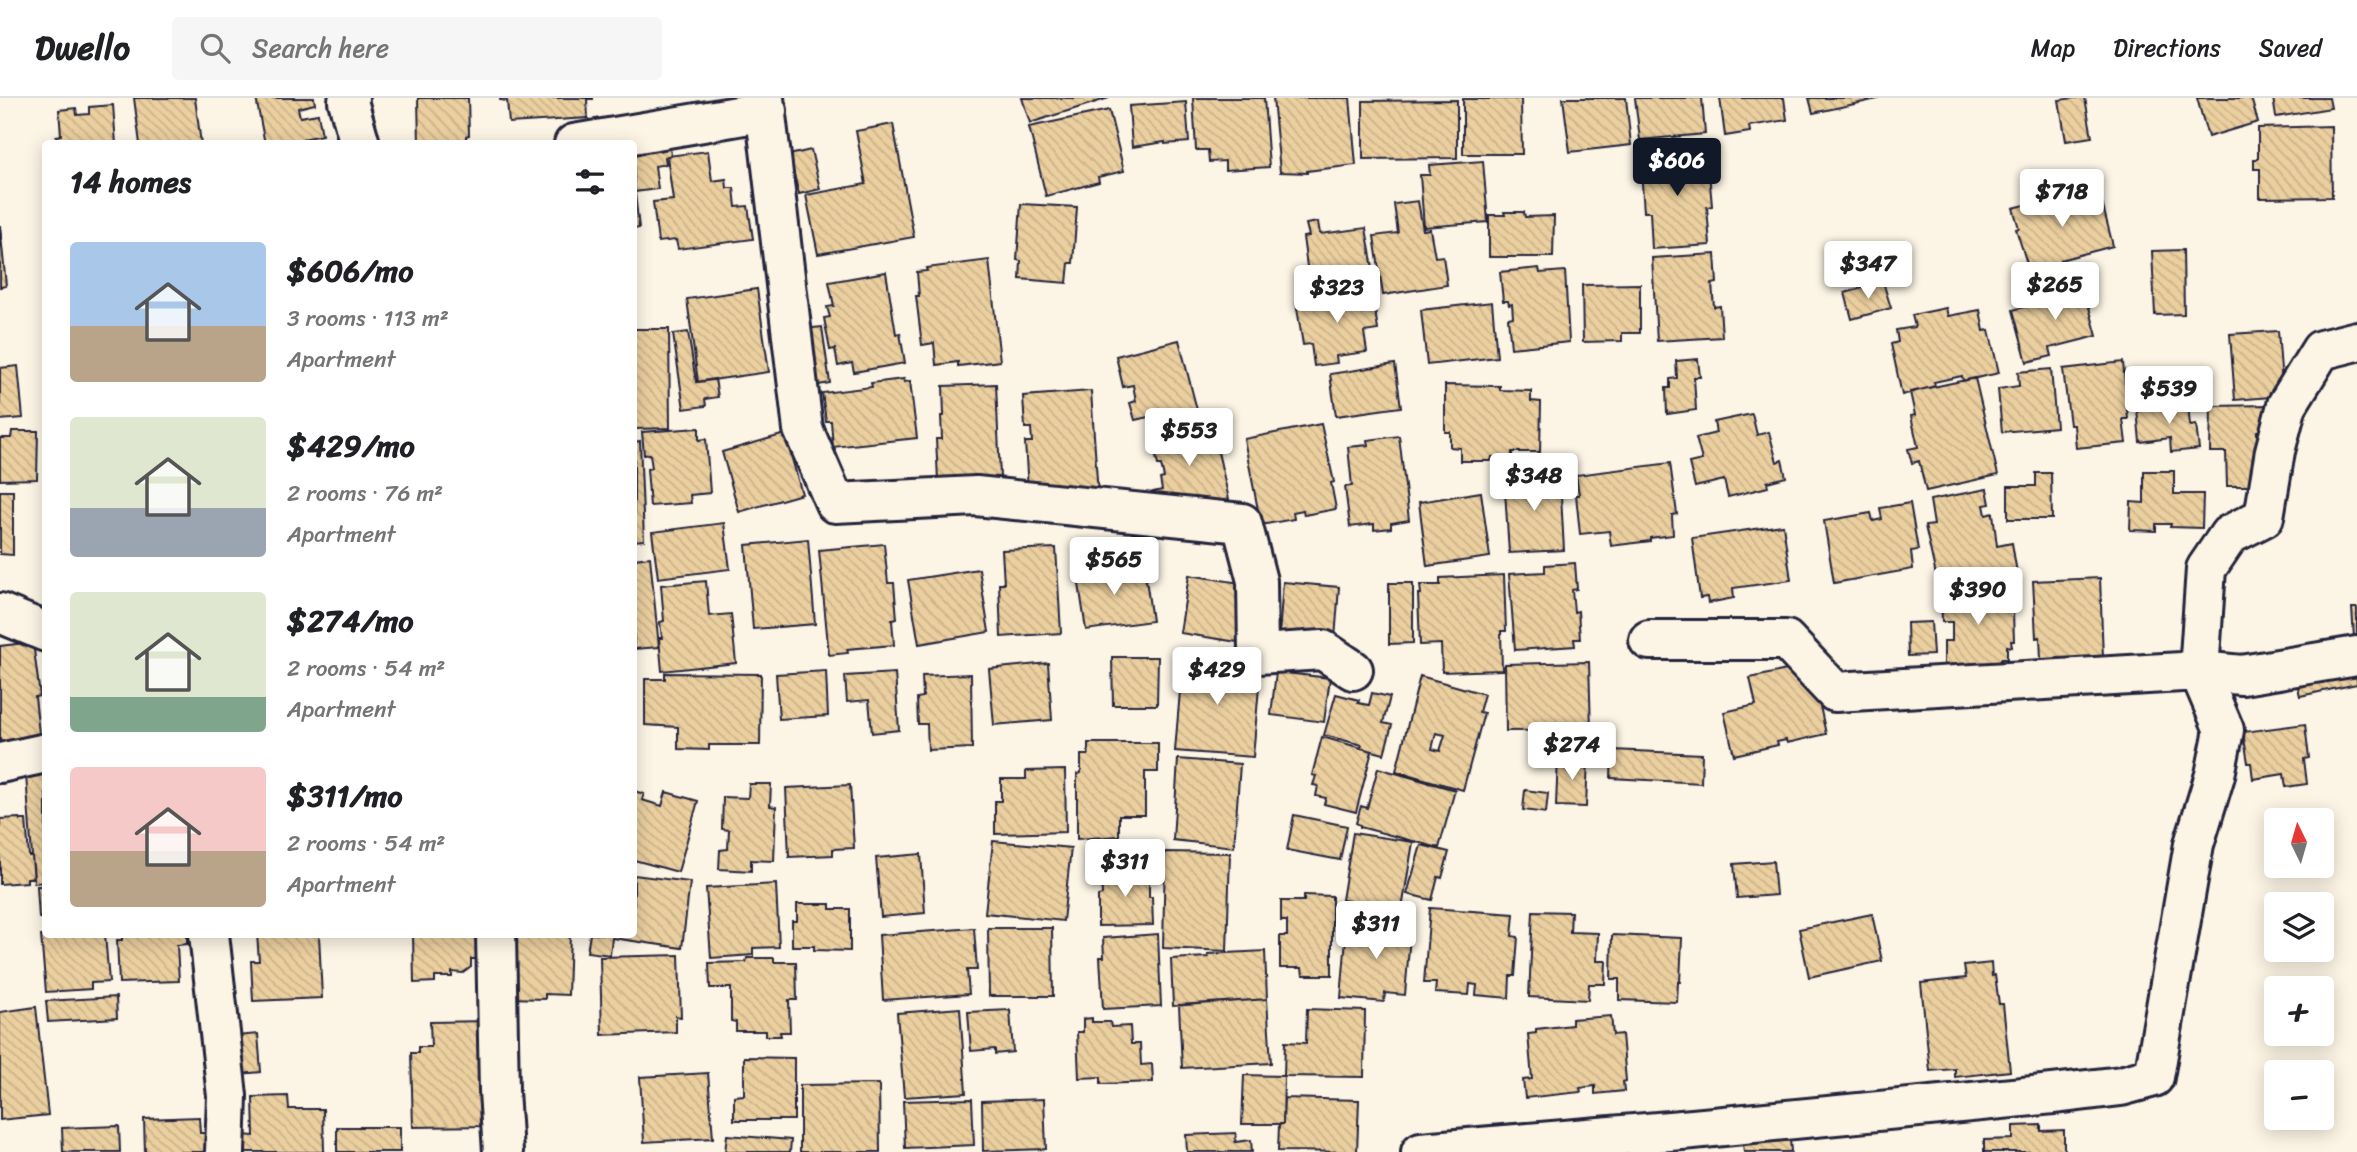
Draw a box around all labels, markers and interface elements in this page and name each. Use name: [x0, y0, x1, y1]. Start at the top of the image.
search box: [172, 17, 662, 80]
text: Dwello: [35, 19, 130, 77]
text: Search here: [252, 25, 389, 71]
text: Map: [2031, 27, 2075, 69]
text: Directions: [2113, 27, 2221, 69]
text: Saved: [2259, 27, 2322, 69]
icon: search: [196, 29, 234, 67]
pin: $606: [1636, 139, 1718, 198]
text: $606: [1649, 140, 1705, 181]
text: 14 homes: [70, 155, 191, 209]
icon: filters: [571, 163, 609, 201]
pin: $718: [2021, 170, 2103, 229]
text: $718: [2036, 171, 2088, 212]
pin: $347: [1827, 242, 1909, 301]
text: $347: [1840, 243, 1896, 284]
text: $606/mo: [287, 244, 413, 298]
pin: $265: [2014, 262, 2096, 322]
text: $265: [2027, 264, 2083, 305]
pin: $323: [1296, 266, 1378, 325]
text: $323: [1310, 267, 1364, 308]
icon: home: [126, 270, 210, 354]
text: 3 rooms · 113 m²: [287, 298, 449, 339]
text: Apartment: [287, 339, 396, 380]
pin: $539: [2128, 366, 2210, 426]
text: $539: [2141, 368, 2197, 409]
pin: $553: [1148, 408, 1230, 468]
text: $553: [1161, 410, 1217, 451]
text: $429/mo: [287, 419, 415, 473]
icon: home: [126, 445, 210, 529]
pin: $348: [1493, 454, 1575, 513]
text: $348: [1506, 455, 1562, 496]
text: 2 rooms · 76 m²: [287, 473, 443, 514]
text: Apartment: [287, 514, 396, 555]
pin: $565: [1073, 538, 1155, 597]
text: $565: [1086, 539, 1142, 580]
pin: $390: [1937, 568, 2019, 627]
text: $390: [1950, 569, 2006, 610]
text: $274/mo: [287, 594, 414, 648]
icon: home: [126, 620, 210, 704]
text: 2 rooms · 54 m²: [287, 648, 445, 689]
pin: $429: [1176, 648, 1258, 707]
text: $429: [1188, 649, 1246, 690]
text: Apartment: [287, 689, 396, 730]
pin: $274: [1531, 722, 1613, 782]
text: $274: [1544, 724, 1600, 765]
text: $311/mo: [287, 769, 403, 823]
icon: home: [126, 795, 210, 879]
north arrow: [2264, 808, 2334, 878]
map controls: [2264, 808, 2334, 1130]
text: 2 rooms · 54 m²: [287, 823, 445, 864]
pin: $311: [1084, 840, 1166, 899]
text: $311: [1101, 841, 1149, 882]
text: Apartment: [287, 864, 396, 905]
button: layers: [2264, 892, 2334, 962]
pin: $311: [1335, 902, 1417, 961]
text: $311: [1352, 903, 1400, 944]
button: +: [2264, 976, 2334, 1046]
button: −: [2264, 1060, 2334, 1130]

